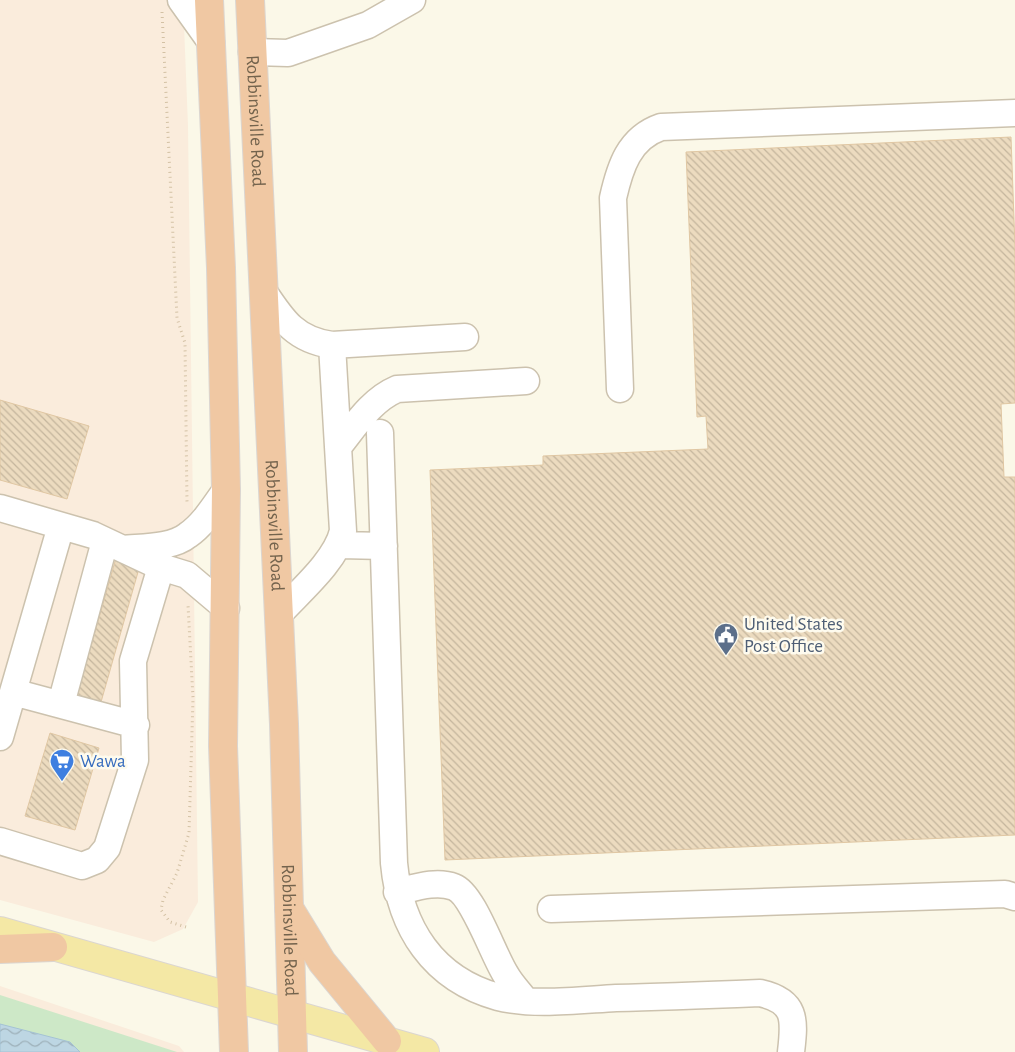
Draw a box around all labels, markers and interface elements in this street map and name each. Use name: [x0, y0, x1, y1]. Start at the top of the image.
street label: Robbinsville Road: [243, 54, 268, 187]
street label: Robbinsville Road: [262, 459, 287, 592]
place label: United States Post Office: [744, 615, 843, 656]
public building icon: United States Post Office: [713, 622, 739, 656]
supermarket icon: Wawa: [49, 748, 75, 782]
place label: Wawa: [80, 752, 126, 771]
street label: Robbinsville Road: [278, 864, 301, 997]

